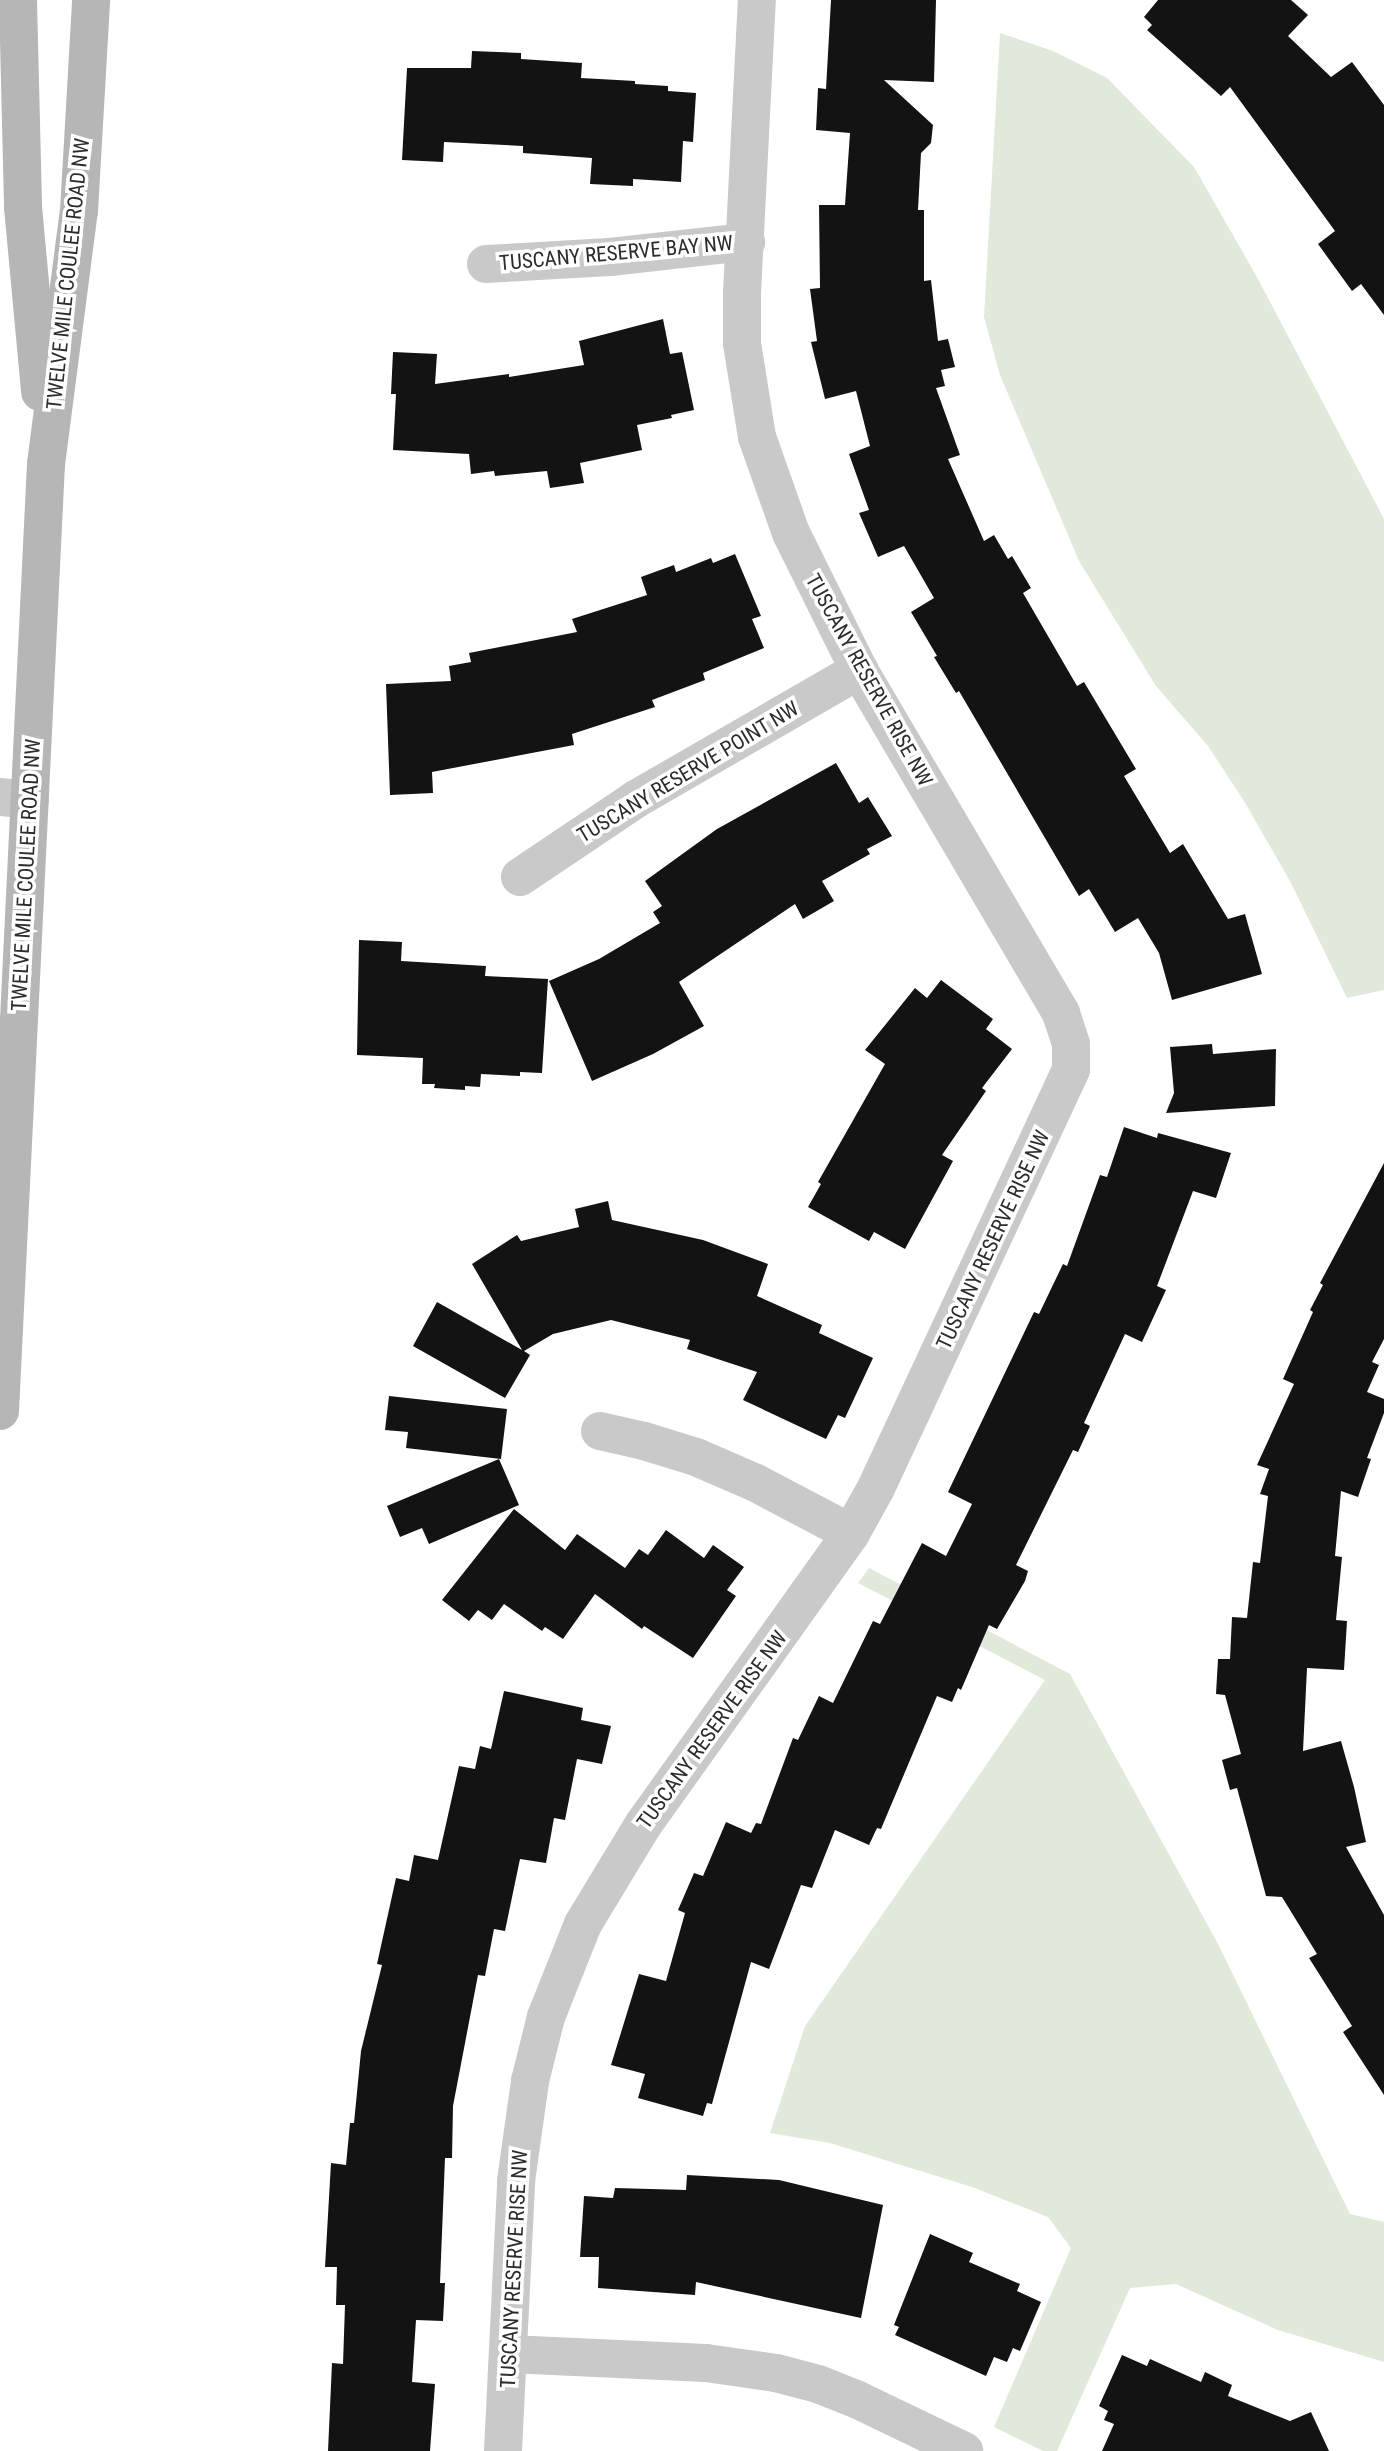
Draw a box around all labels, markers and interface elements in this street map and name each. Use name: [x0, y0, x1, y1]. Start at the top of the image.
street label: TWELVE MILE COULEE ROAD NW: [41, 137, 95, 411]
street label: TUSCANY RESERVE BAY NW: [498, 230, 734, 276]
street label: TUSCANY RESERVE RISE NW: [800, 570, 938, 790]
street label: TUSCANY RESERVE POINT NW: [573, 696, 803, 848]
street label: TWELVE MILE COULEE ROAD NW: [6, 738, 46, 1012]
street label: TUSCANY RESERVE RISE NW: [931, 1127, 1055, 1353]
street label: TUSCANY RESERVE RISE NW: [632, 1626, 792, 1834]
street label: TUSCANY RESERVE RISE NW: [495, 2149, 533, 2389]

